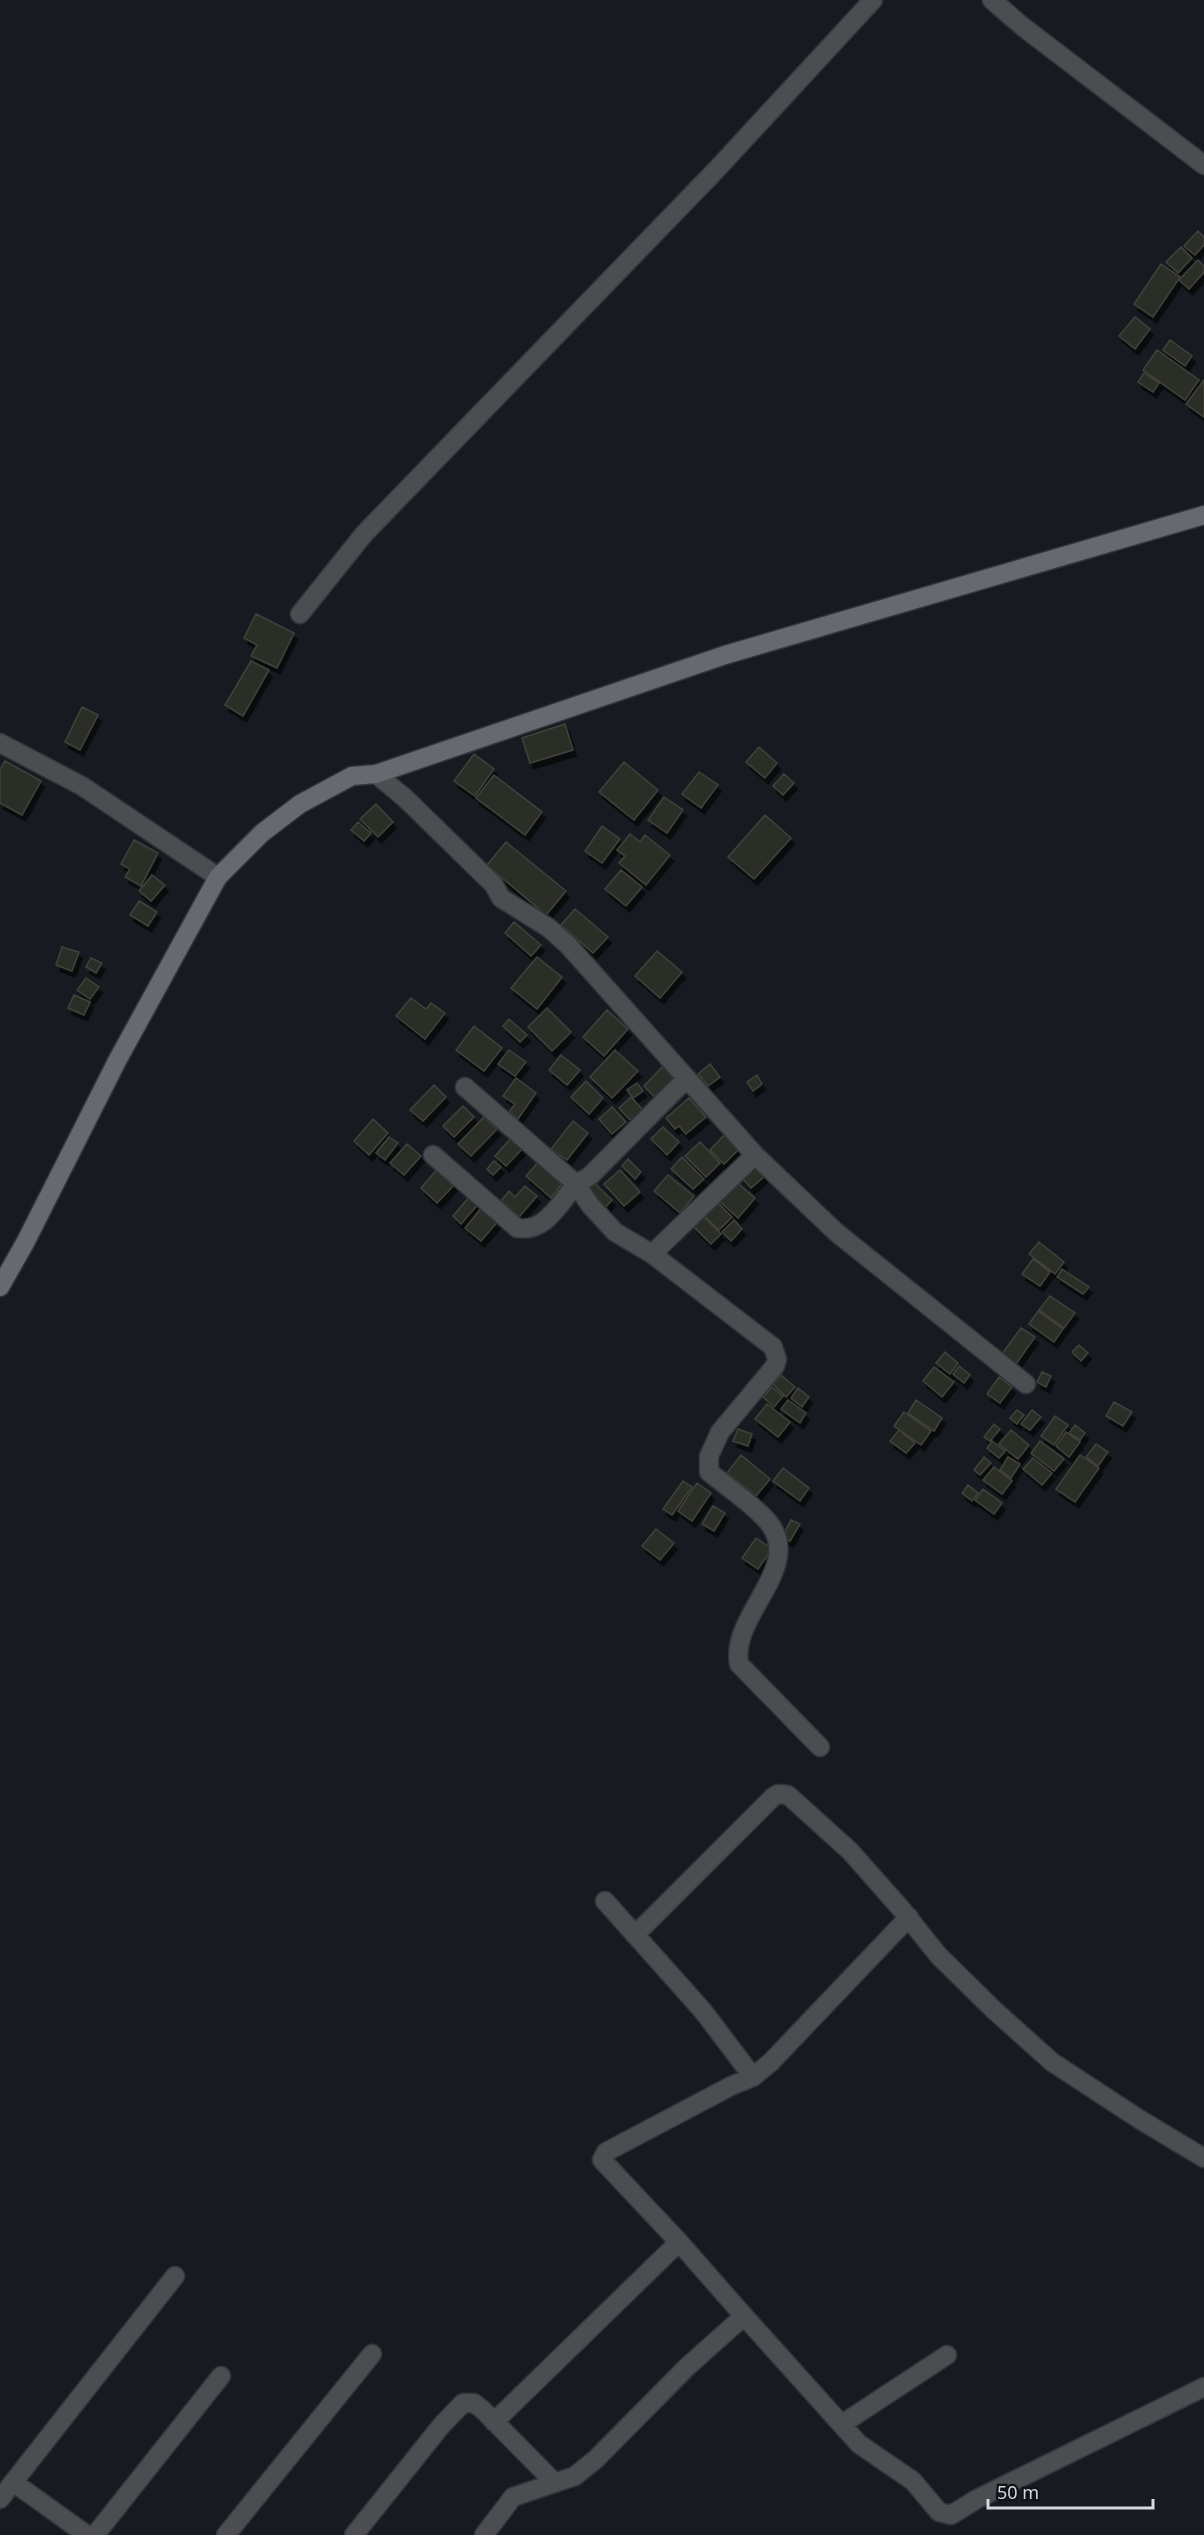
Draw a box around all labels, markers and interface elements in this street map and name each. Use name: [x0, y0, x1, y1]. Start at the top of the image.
scale bar: [988, 2472, 1153, 2510]
text: 50 m: [997, 2480, 1039, 2504]

